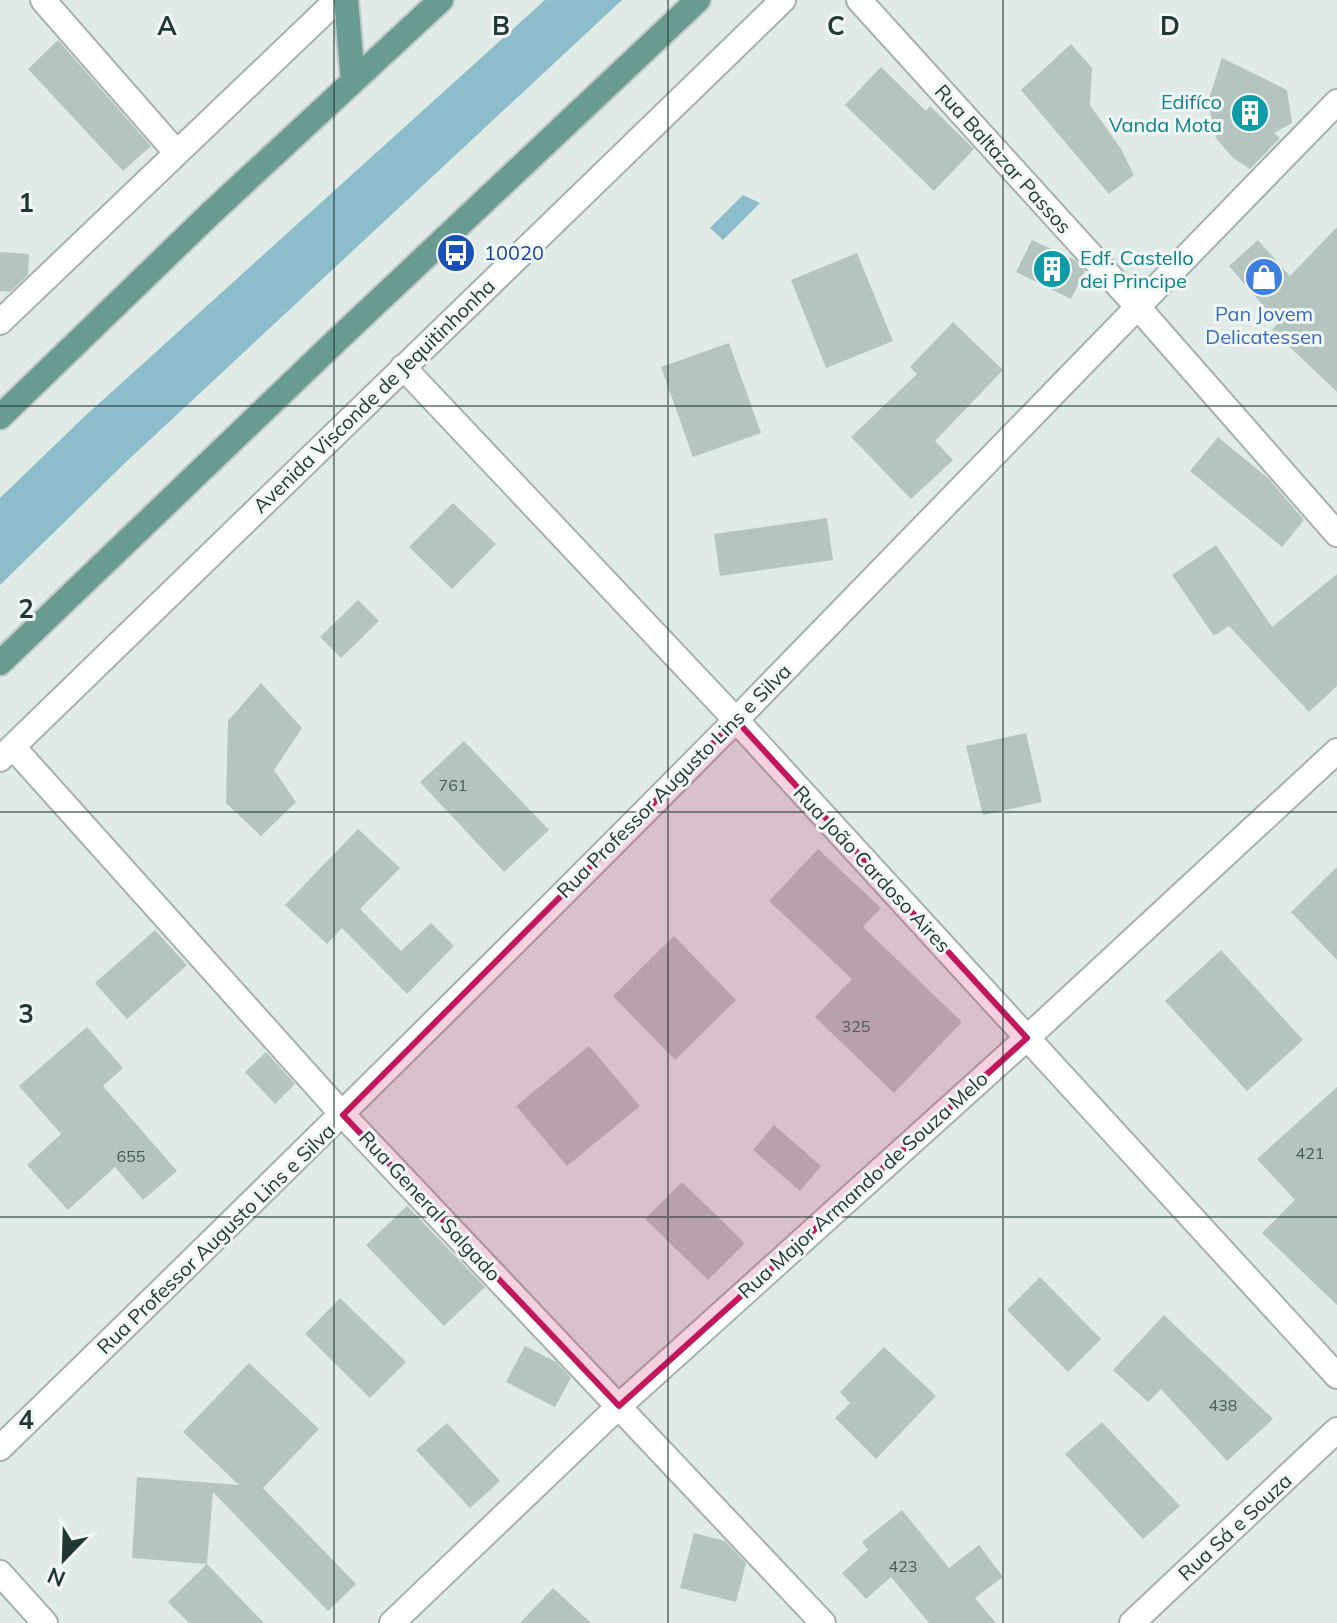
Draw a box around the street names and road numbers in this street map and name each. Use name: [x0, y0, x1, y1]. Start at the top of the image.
street label: Rua Baltazar Passos: [930, 79, 1077, 239]
street label: Avenida Visconde de Jequitinhonha: [247, 273, 500, 518]
street label: Rua Professor Augusto Lins e Silva: [551, 658, 796, 903]
street label: Rua João Cardoso Aires: [789, 780, 956, 957]
street label: Rua Major Armando de Souza Melo: [733, 1066, 993, 1304]
street label: Rua Professor Augusto Lins e Silva: [91, 1118, 340, 1359]
street label: Rua General Salgado: [354, 1125, 507, 1286]
street label: Rua Sá e Souza: [1173, 1468, 1297, 1586]

